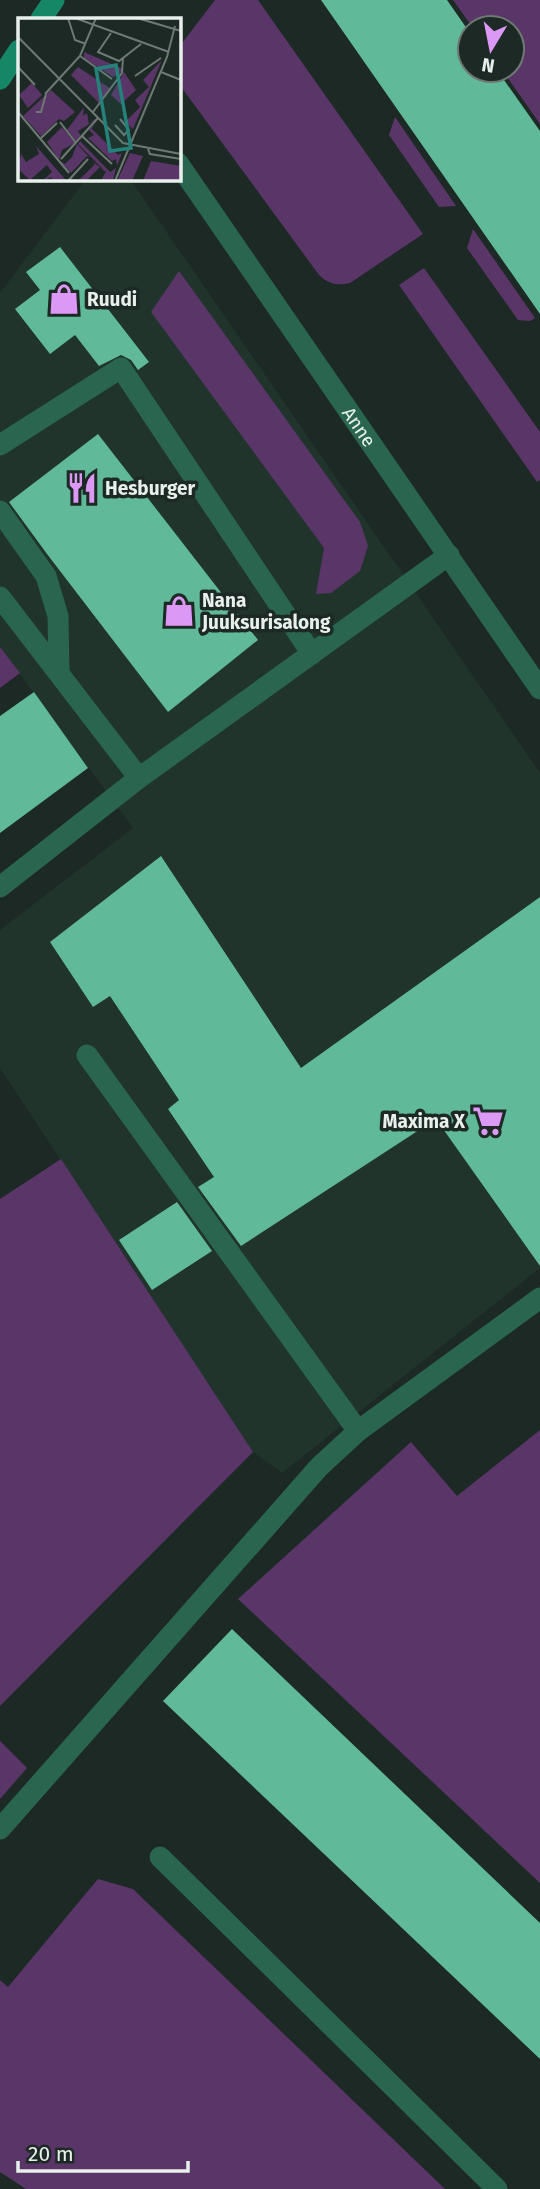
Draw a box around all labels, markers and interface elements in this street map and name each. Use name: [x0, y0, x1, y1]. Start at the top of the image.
north arrow: [456, 14, 526, 84]
inset map: [18, 18, 180, 180]
text: N: [480, 53, 496, 78]
shop icon: Ruudi: [47, 282, 81, 316]
place label: Ruudi: [87, 288, 137, 311]
street label: Anne: [337, 402, 381, 451]
restaurant icon: Hesburger: [65, 471, 99, 505]
place label: Hesburger: [105, 477, 195, 500]
place label: Nana Juuksurisalong: [201, 589, 331, 634]
shop icon: Nana Juuksurisalong: [162, 594, 196, 628]
supermarket icon: Maxima X: [471, 1104, 505, 1138]
place label: Maxima X: [383, 1110, 466, 1133]
scale bar: [18, 2130, 187, 2174]
text: 20 m: [28, 2141, 74, 2167]

